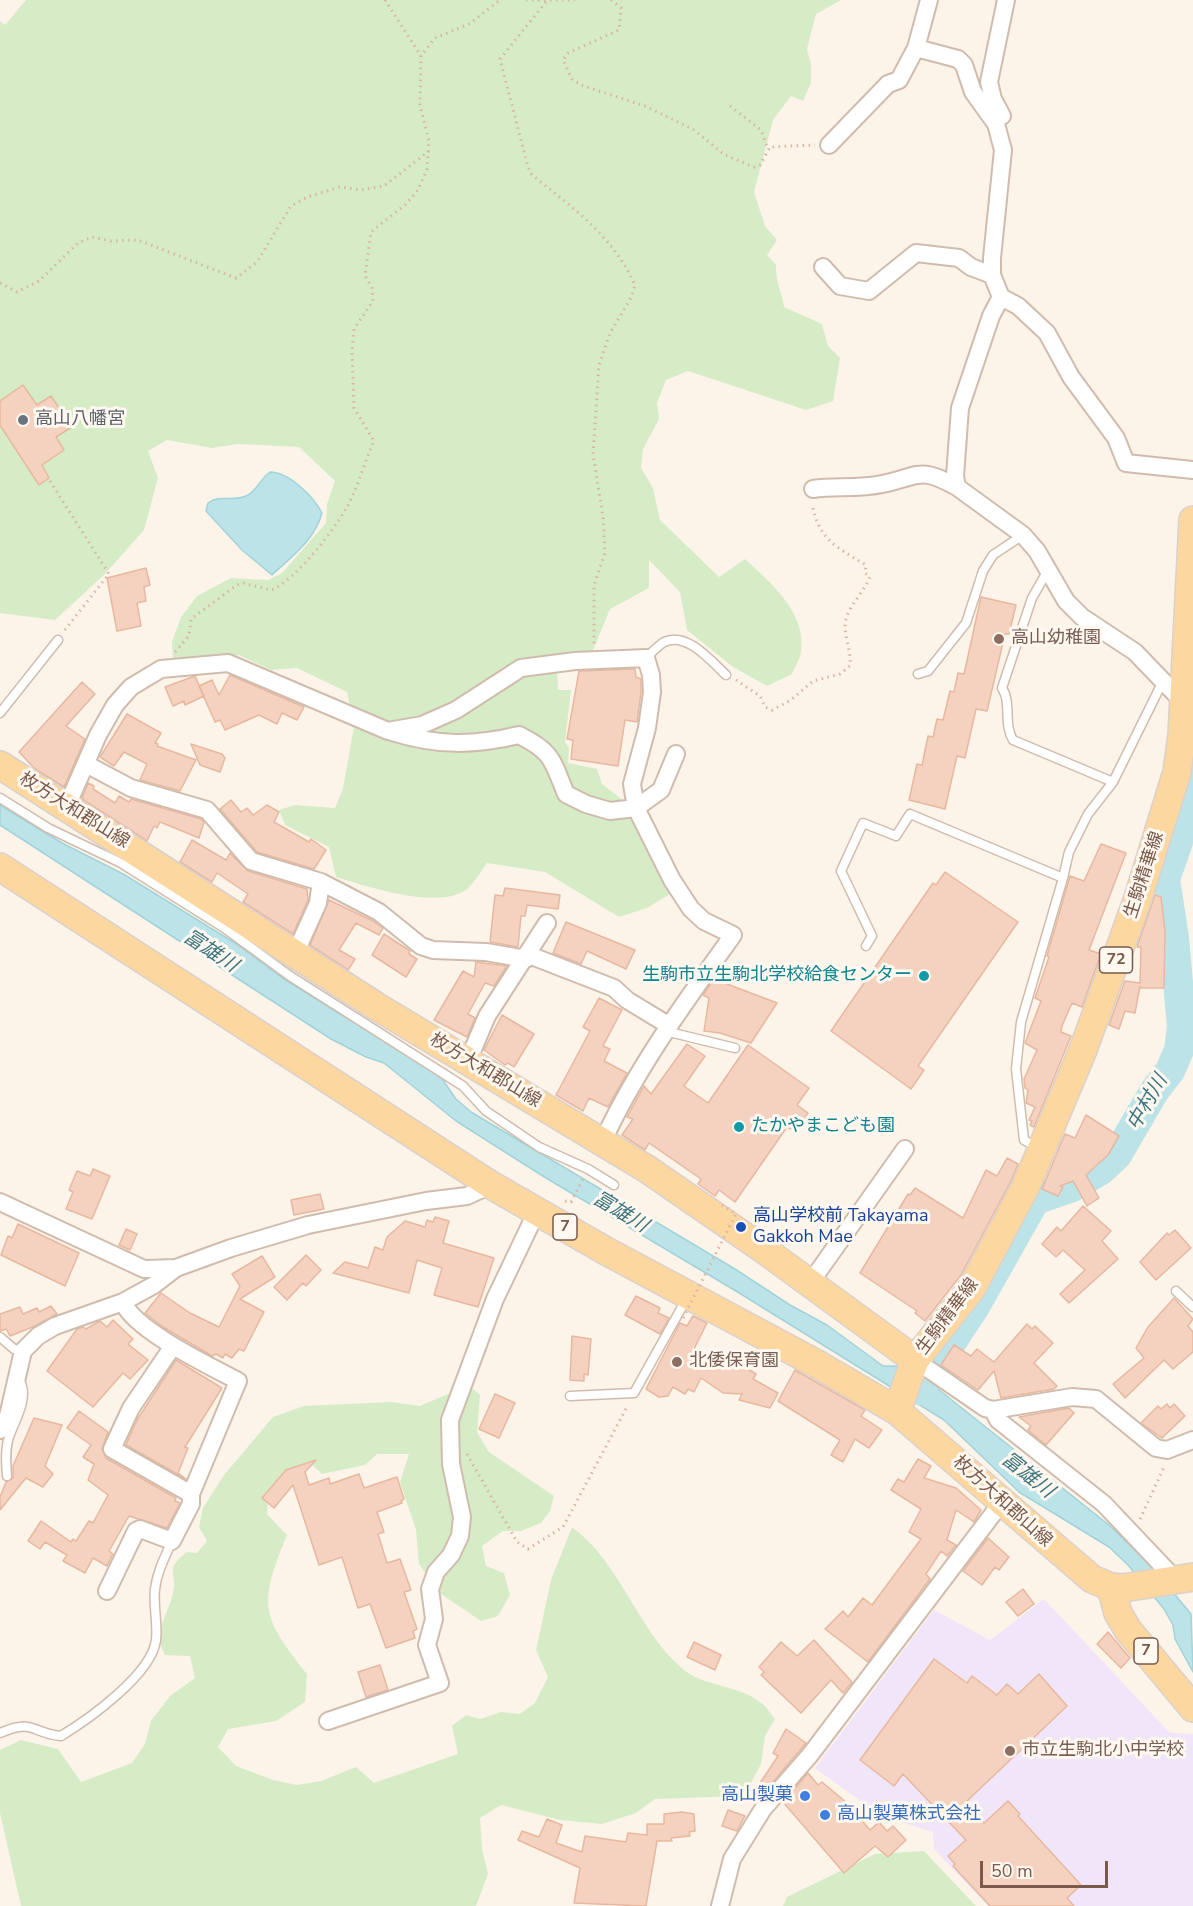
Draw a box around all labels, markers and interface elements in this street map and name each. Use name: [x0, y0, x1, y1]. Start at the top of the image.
place label: 高山八幡宮: [35, 409, 125, 431]
marker: 高山八幡宮: [16, 413, 30, 427]
place label: 高山幼稚園: [1011, 628, 1101, 650]
marker: 高山幼稚園: [992, 632, 1006, 646]
street label: 枚方大和郡山線: [15, 768, 133, 854]
street label: 生駒精華線: [1121, 829, 1169, 921]
water label: 富雄川: [178, 926, 242, 978]
road number: 72: [1100, 947, 1132, 973]
place label: 生駒市立生駒北学校給食センター: [642, 965, 912, 987]
marker: 生駒市立生駒北学校給食センター: [917, 969, 931, 983]
street label: 枚方大和郡山線: [425, 1029, 545, 1113]
water label: 中村川: [1123, 1071, 1173, 1135]
place label: たかやまこども園: [751, 1116, 895, 1138]
marker: たかやまこども園: [732, 1120, 746, 1134]
water label: 富雄川: [588, 1187, 652, 1239]
place label: 高山学校前 Takayama Gakkoh Mae: [753, 1206, 929, 1248]
road number: 7: [553, 1214, 577, 1240]
marker: 高山学校前 Takayama Gakkoh Mae: [734, 1220, 748, 1234]
street label: 生駒精華線: [912, 1275, 984, 1359]
place label: 北倭保育園: [689, 1351, 779, 1373]
marker: 北倭保育園: [670, 1355, 684, 1369]
water label: 富雄川: [996, 1448, 1058, 1504]
street label: 枚方大和郡山線: [948, 1452, 1056, 1552]
road number: 7: [1134, 1638, 1158, 1664]
place label: 市立生駒北小中学校: [1022, 1740, 1184, 1762]
marker: 市立生駒北小中学校: [1003, 1744, 1017, 1758]
place label: 高山製菓: [721, 1785, 793, 1807]
marker: 高山製菓: [798, 1789, 812, 1803]
place label: 高山製菓株式会社: [837, 1804, 981, 1826]
marker: 高山製菓株式会社: [818, 1808, 832, 1822]
scale bar: [983, 1849, 1110, 1887]
text: 50 m: [991, 1859, 1033, 1883]

